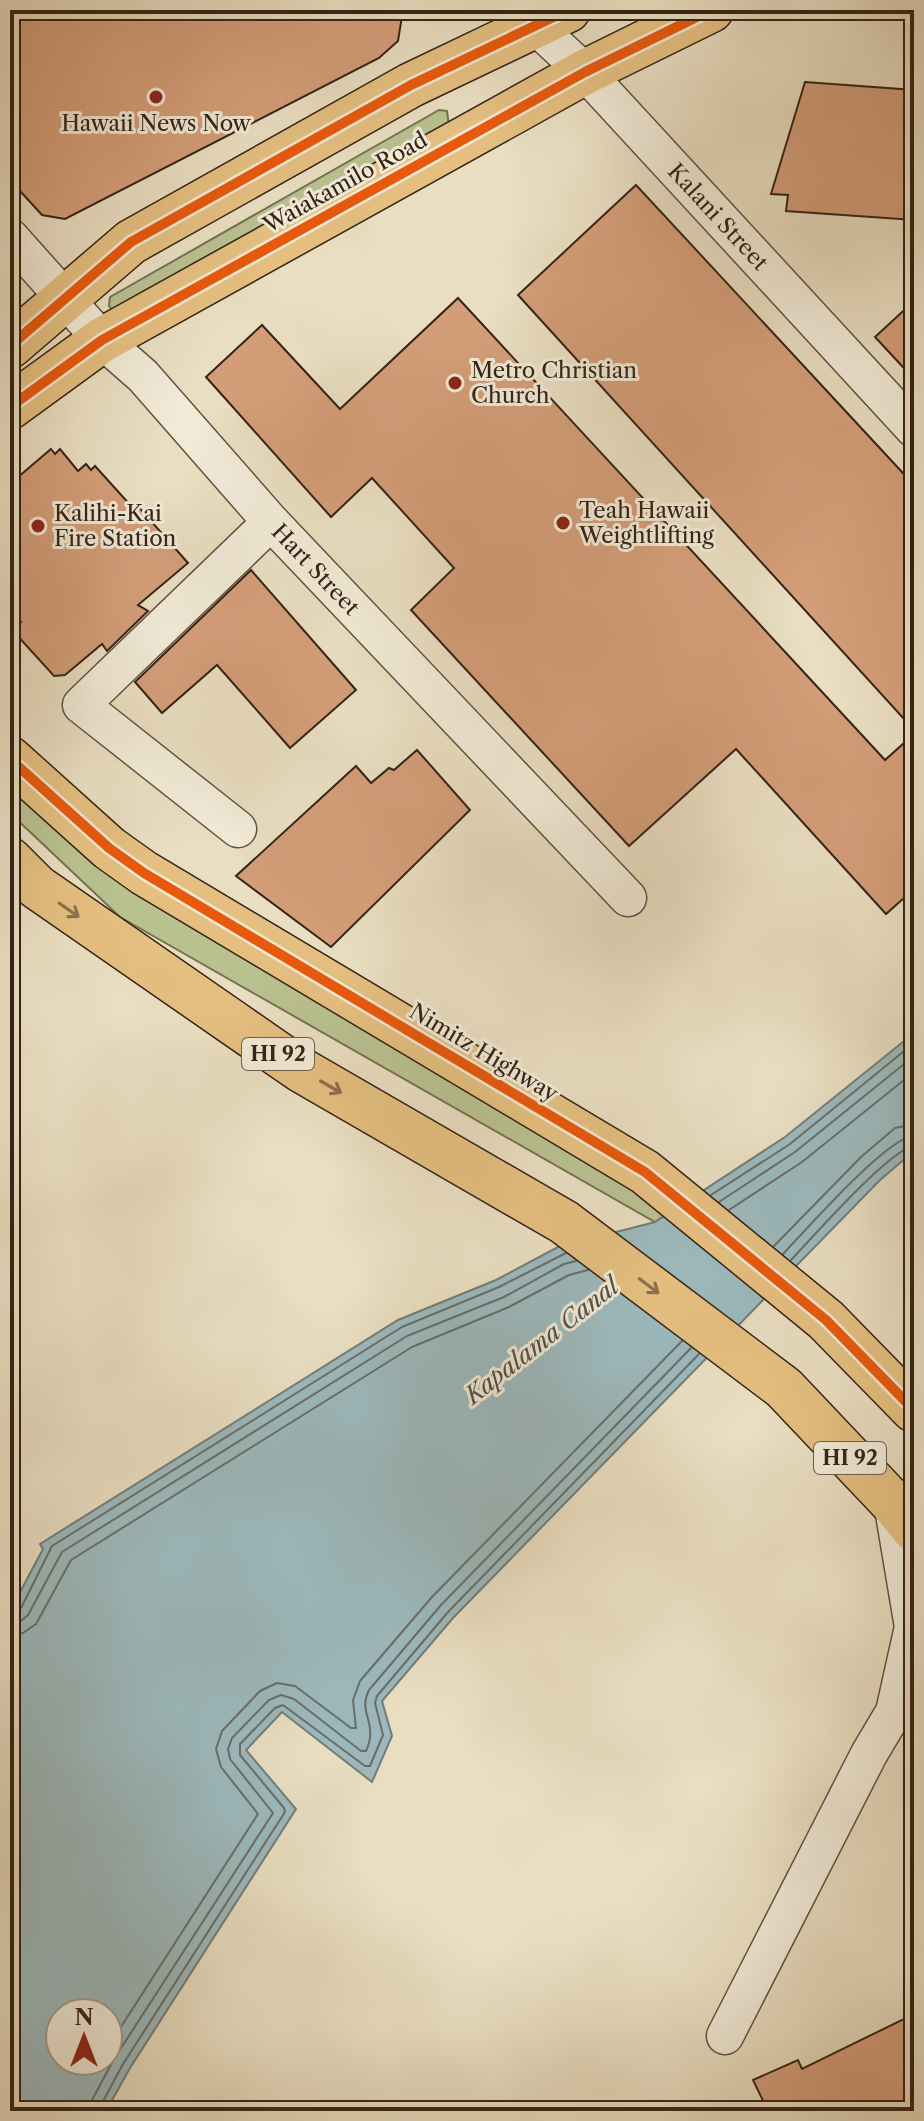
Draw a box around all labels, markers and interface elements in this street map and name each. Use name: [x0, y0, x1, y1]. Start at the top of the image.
marker: Hawaii News Now: [147, 88, 165, 106]
place label: Hawaii News Now: [61, 110, 252, 137]
street label: Waiakamilo Road: [258, 126, 432, 239]
street label: Kalani Street: [662, 158, 774, 276]
place label: Metro Christian Church: [471, 357, 637, 409]
marker: Metro Christian Church: [446, 374, 464, 392]
place label: Teah Hawaii Weightlifting: [578, 497, 714, 549]
place label: Kalihi-Kai Fire Station: [54, 500, 177, 552]
marker: Teah Hawaii Weightlifting: [554, 514, 572, 532]
marker: Kalihi-Kai Fire Station: [29, 517, 47, 535]
street label: Hart Street: [266, 518, 365, 621]
one-way arrow: [58, 902, 80, 918]
street label: Nimitz Highway: [405, 998, 563, 1108]
road number: HI 92: [242, 1038, 314, 1070]
one-way arrow: [319, 1079, 342, 1095]
water label: Kapalama Canal: [457, 1270, 626, 1411]
one-way arrow: [637, 1277, 659, 1294]
road number: HI 92: [814, 1442, 886, 1474]
north arrow: [44, 1997, 124, 2077]
text: N: [74, 2004, 94, 2031]

